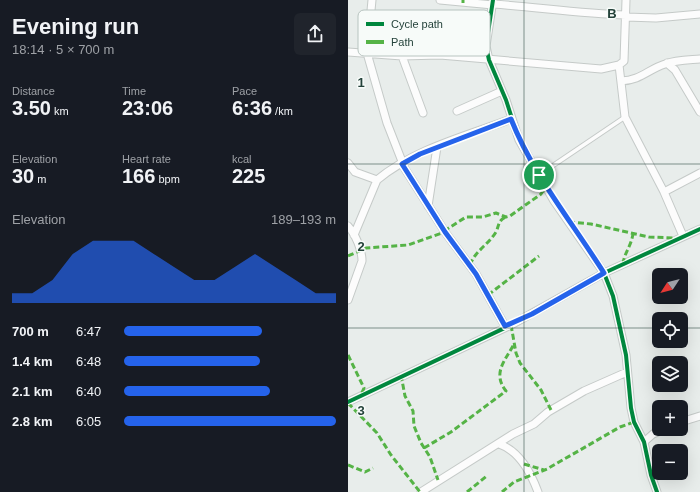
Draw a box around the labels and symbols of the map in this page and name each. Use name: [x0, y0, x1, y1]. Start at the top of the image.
text: B: [607, 6, 617, 21]
legend: [358, 10, 490, 56]
text: Cycle path: [391, 18, 443, 30]
text: Path: [391, 36, 414, 48]
text: 1: [357, 75, 365, 90]
pin: [522, 158, 556, 192]
text: 2: [357, 239, 365, 254]
north arrow: [652, 268, 688, 304]
text: 3: [357, 403, 365, 418]

